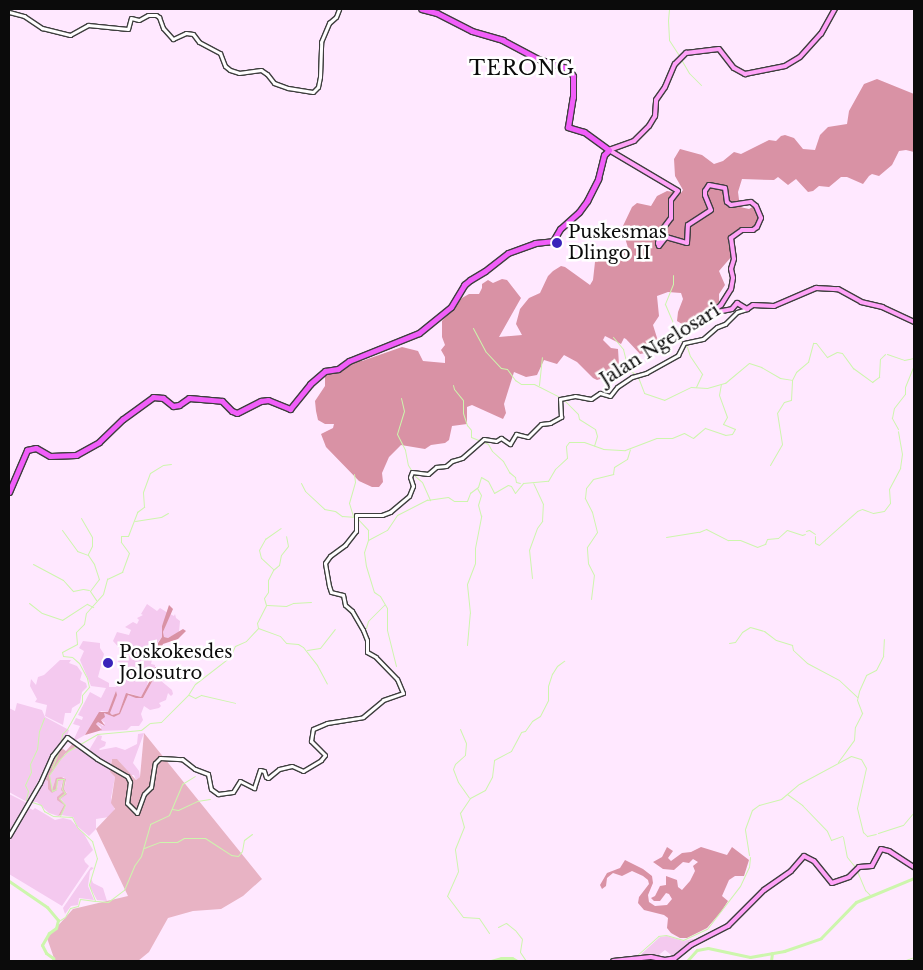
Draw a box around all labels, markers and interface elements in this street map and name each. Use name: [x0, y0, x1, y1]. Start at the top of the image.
district label: TERONG: [468, 56, 576, 80]
place label: Puskesmas Dlingo II: [568, 222, 667, 264]
marker: Puskesmas Dlingo II: [550, 236, 564, 250]
street label: Jalan Ngelosari: [596, 300, 724, 390]
place label: Poskokesdes Jolosutro: [119, 642, 233, 684]
marker: Poskokesdes Jolosutro: [101, 656, 115, 670]

